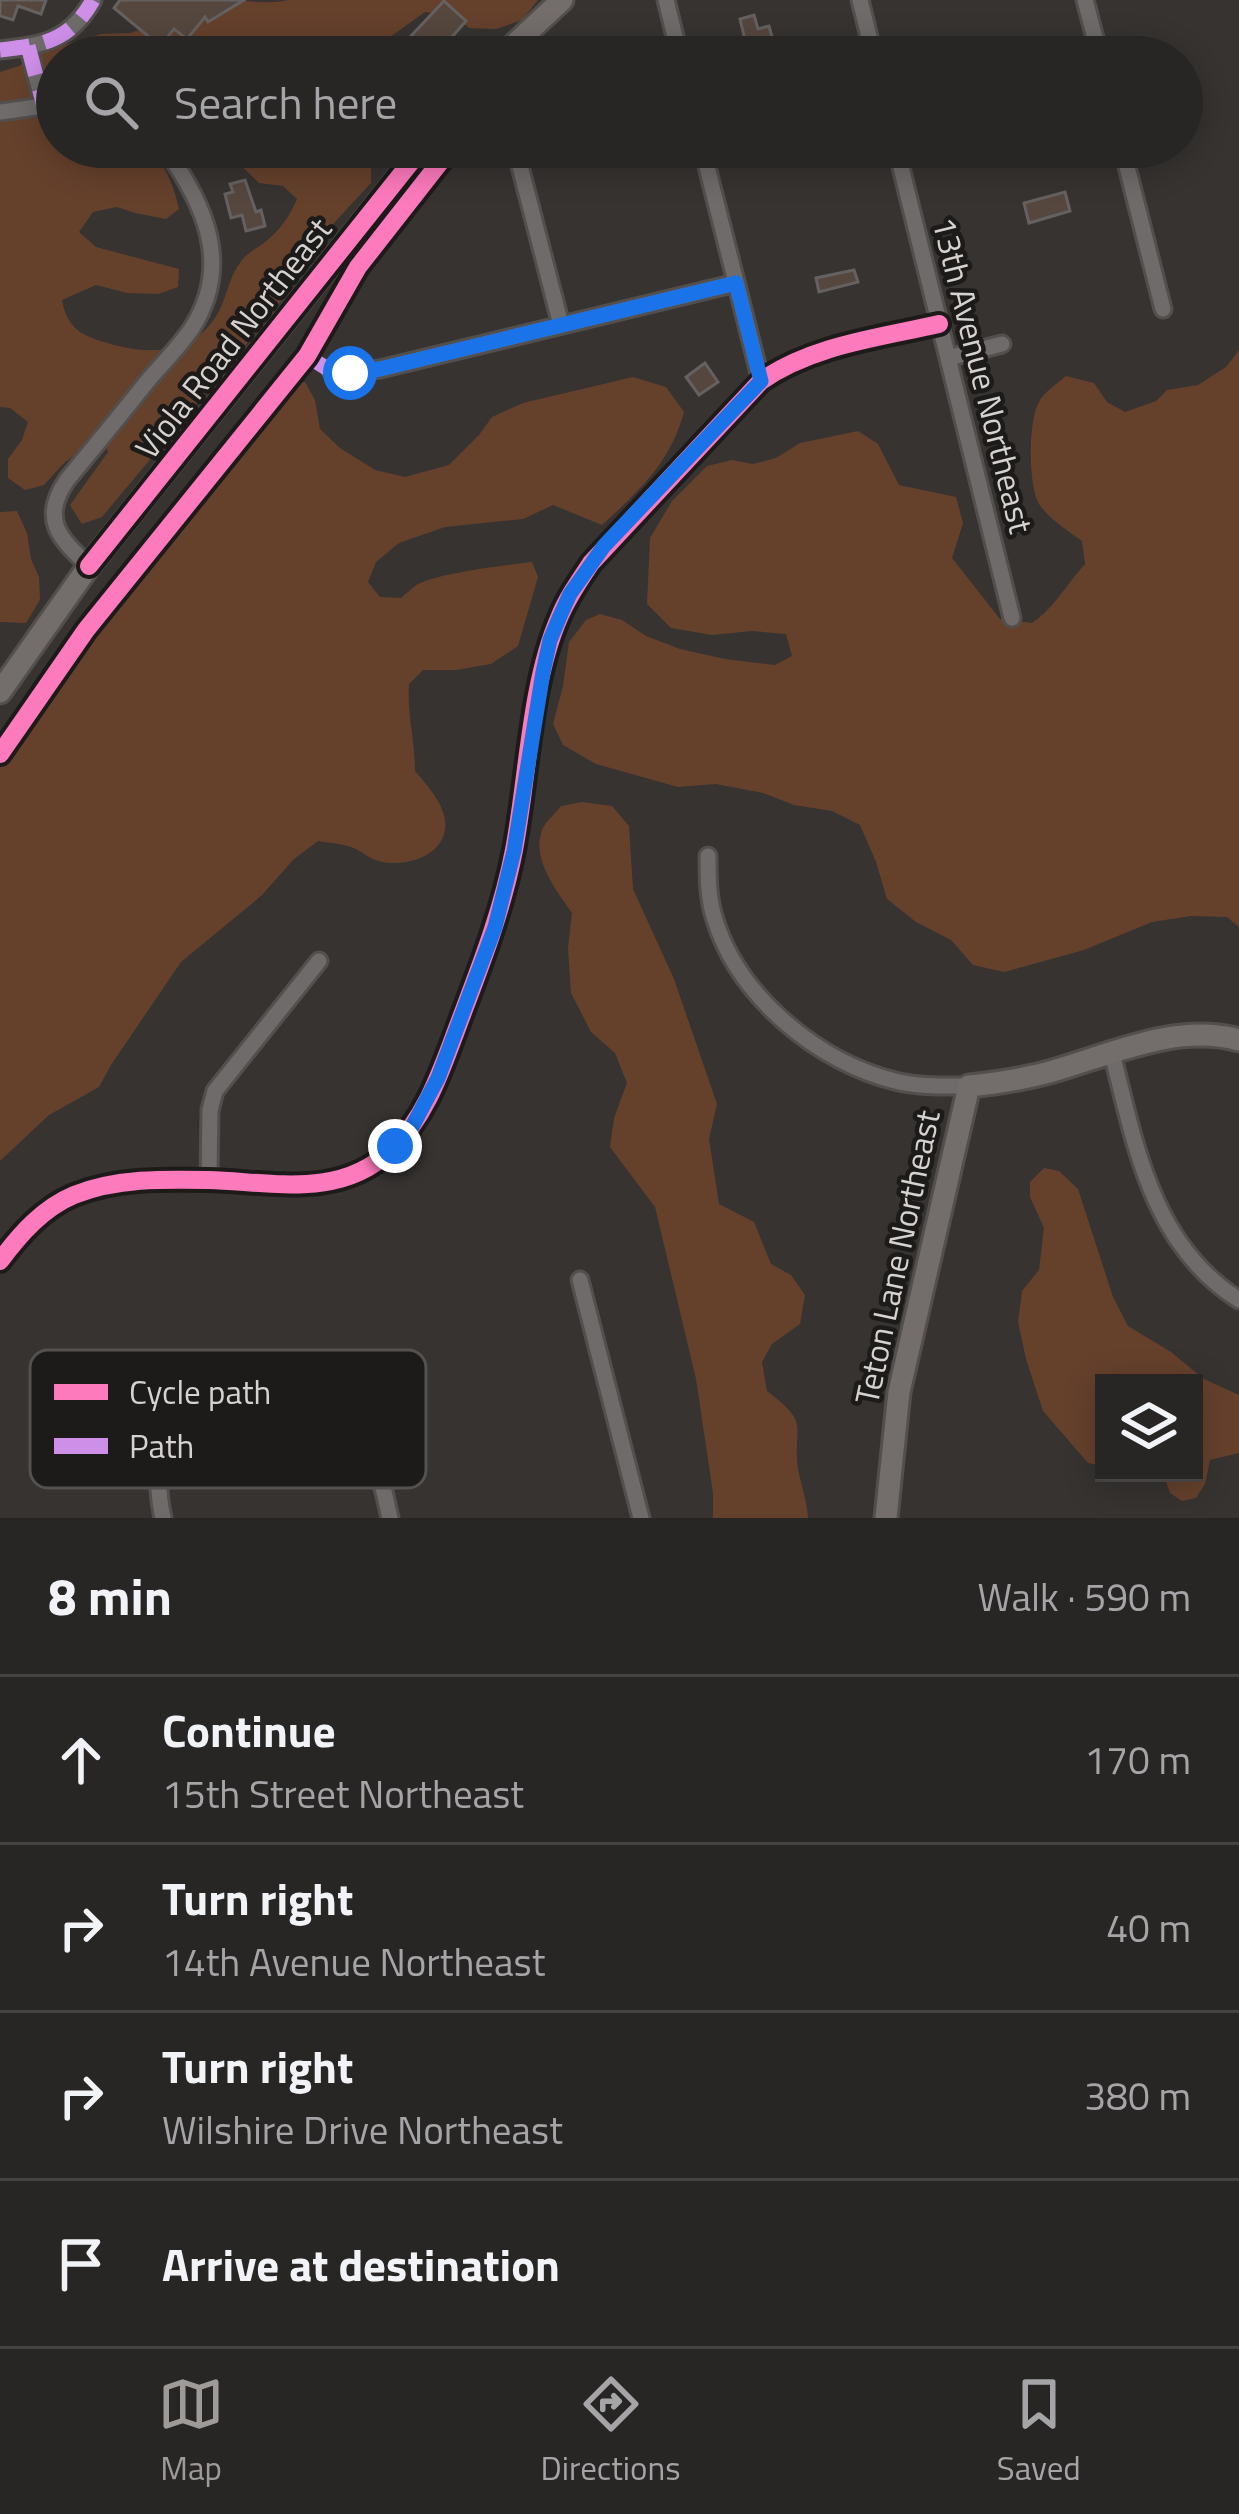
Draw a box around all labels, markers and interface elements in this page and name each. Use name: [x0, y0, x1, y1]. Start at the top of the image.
search box: [36, 36, 1203, 168]
text: Search here: [174, 68, 397, 136]
icon: search: [78, 69, 144, 135]
street label: Viola Road Northeast: [123, 206, 344, 469]
street label: 13th Avenue Northeast: [919, 212, 1047, 539]
route start: [323, 346, 377, 400]
street label: Teton Lane Northeast: [841, 1105, 953, 1409]
route end: [368, 1119, 422, 1173]
legend: [30, 1350, 426, 1488]
text: Cycle path: [129, 1367, 271, 1417]
map controls: [1095, 1374, 1203, 1482]
button: layers: [1095, 1374, 1203, 1482]
text: Path: [129, 1421, 194, 1471]
text: 8 min: [48, 1557, 172, 1635]
text: Walk · 590 m: [977, 1567, 1191, 1626]
text: Continue: [162, 1696, 336, 1764]
icon: ahead: [48, 1727, 114, 1793]
text: 170 m: [1084, 1730, 1191, 1789]
text: 15th Street Northeast: [162, 1764, 524, 1823]
text: Turn right: [162, 1864, 353, 1932]
icon: right: [48, 1895, 114, 1961]
text: 40 m: [1106, 1898, 1191, 1957]
text: 14th Avenue Northeast: [162, 1932, 545, 1991]
text: Turn right: [162, 2032, 353, 2100]
icon: right: [48, 2063, 114, 2129]
text: 380 m: [1084, 2066, 1191, 2125]
text: Wilshire Drive Northeast: [162, 2100, 563, 2159]
text: Arrive at destination: [162, 2230, 560, 2298]
icon: arrive: [48, 2231, 114, 2297]
tab: Map: [158, 2371, 224, 2493]
tab: Directions: [541, 2371, 680, 2493]
tab: Saved: [997, 2371, 1081, 2493]

